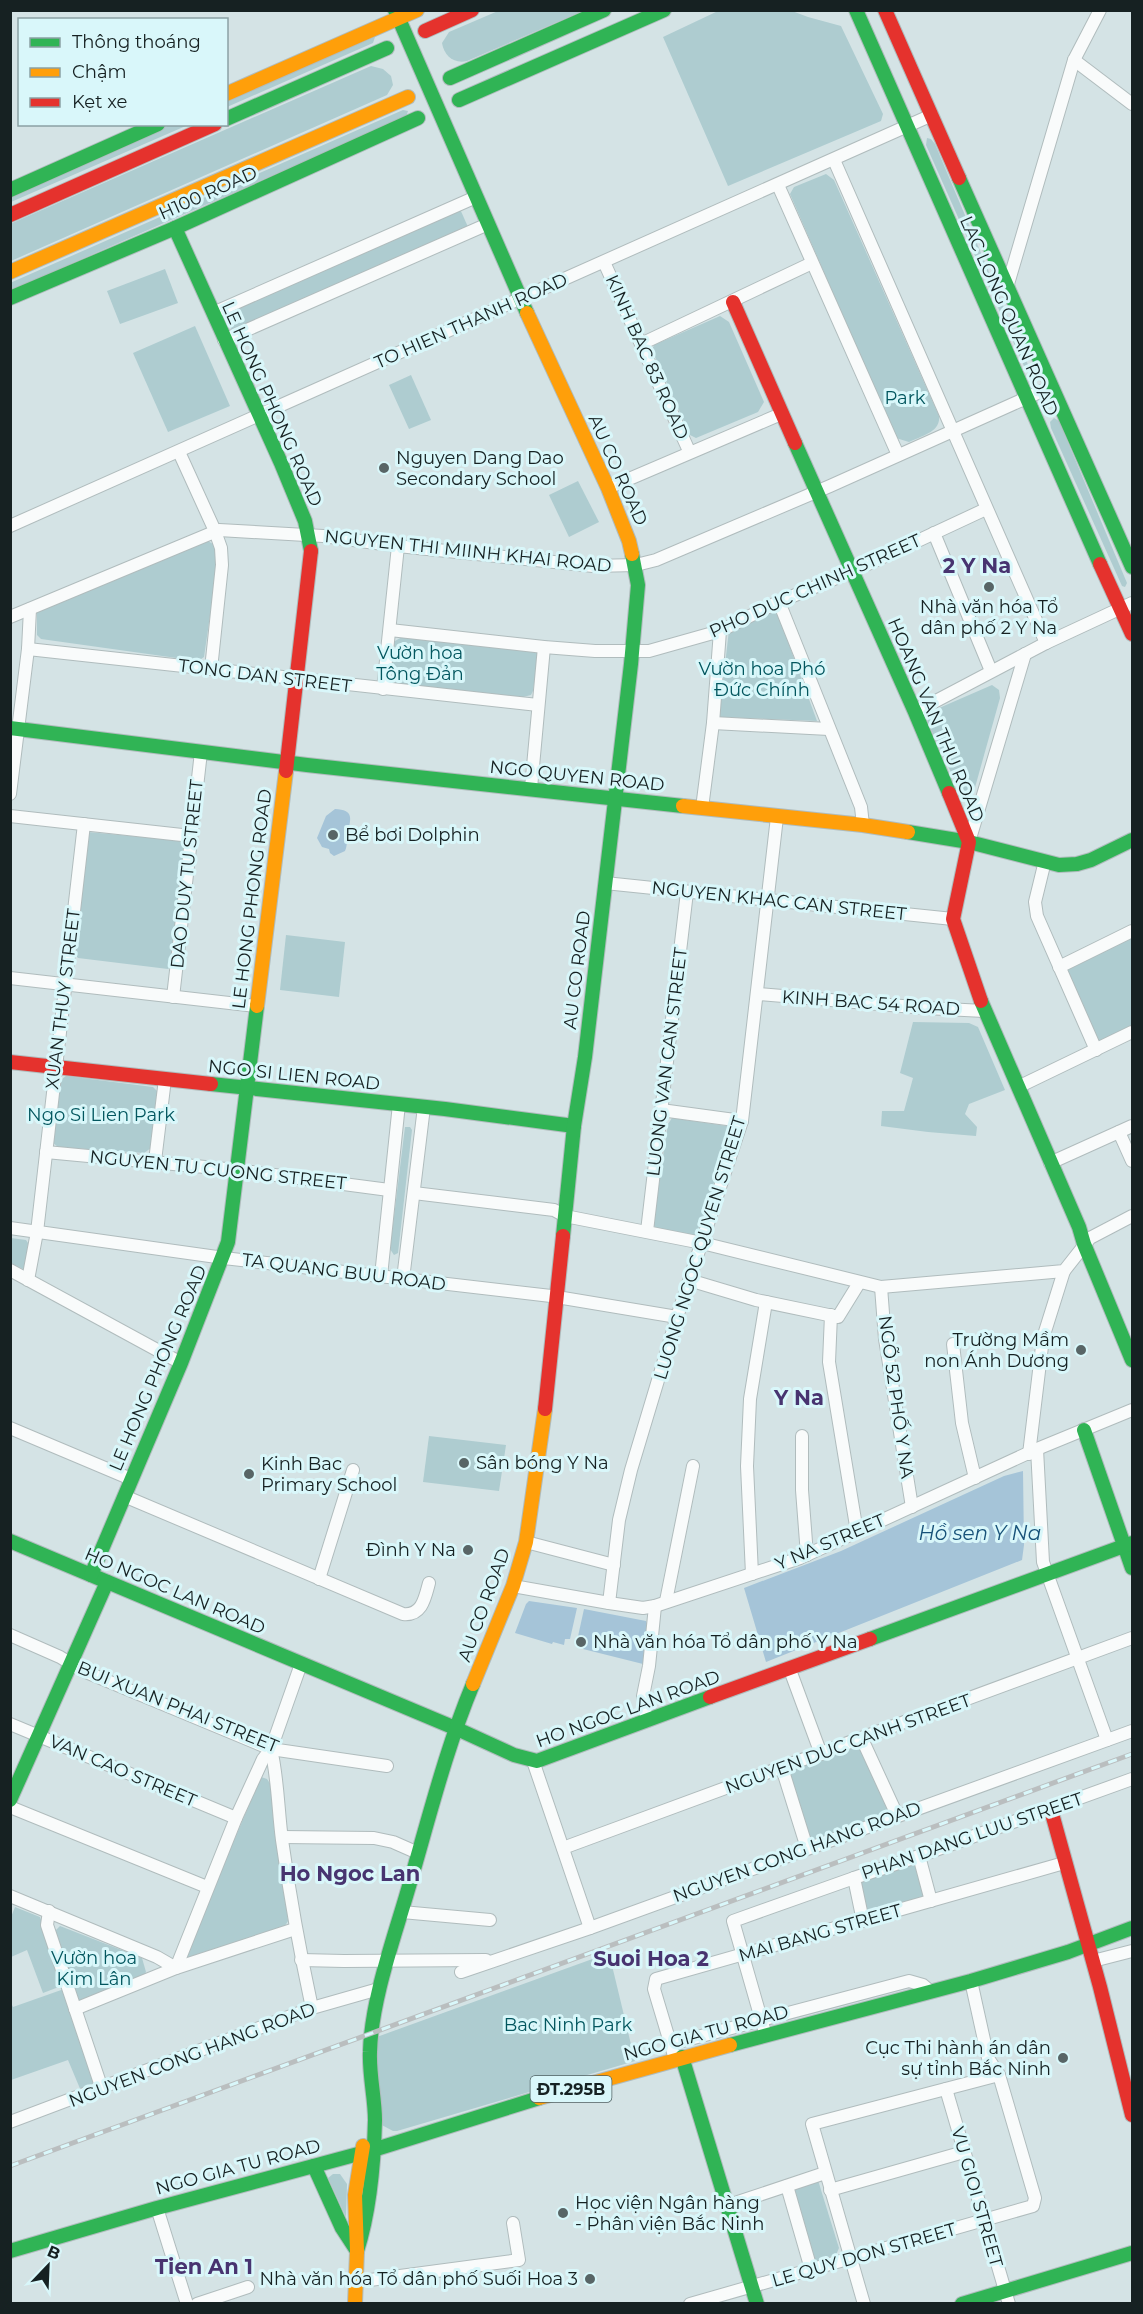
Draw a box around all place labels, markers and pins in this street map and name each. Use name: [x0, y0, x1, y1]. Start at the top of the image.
place label: Nguyen Dang Dao Secondary School: [396, 447, 564, 490]
marker: Nguyen Dang Dao Secondary School: [377, 461, 391, 475]
marker: Nhà văn hóa Tổ dân phố 2 Y Na: [982, 580, 996, 594]
place label: Nhà văn hóa Tổ dân phố 2 Y Na: [920, 596, 1058, 639]
place label: Bể bơi Dolphin: [345, 824, 480, 846]
marker: Bể bơi Dolphin: [326, 828, 340, 842]
place label: Trường Mầm non Ánh Dương: [924, 1329, 1069, 1372]
marker: Trường Mầm non Ánh Dương: [1074, 1343, 1088, 1357]
place label: Sân bóng Y Na: [476, 1452, 609, 1474]
place label: Kinh Bac Primary School: [261, 1453, 397, 1496]
marker: Sân bóng Y Na: [457, 1456, 471, 1470]
marker: Kinh Bac Primary School: [242, 1467, 256, 1481]
place label: Đình Y Na: [366, 1539, 456, 1561]
marker: Đình Y Na: [461, 1543, 475, 1557]
place label: Nhà văn hóa Tổ dân phố Y Na: [593, 1631, 858, 1653]
marker: Nhà văn hóa Tổ dân phố Y Na: [574, 1635, 588, 1649]
place label: Cục Thi hành án dân sự tỉnh Bắc Ninh: [865, 2037, 1051, 2080]
marker: Cục Thi hành án dân sự tỉnh Bắc Ninh: [1056, 2051, 1070, 2065]
place label: Học viện Ngân hàng - Phân viện Bắc Ninh: [575, 2192, 764, 2235]
marker: Học viện Ngân hàng - Phân viện Bắc Ninh: [556, 2206, 570, 2220]
place label: Nhà văn hóa Tổ dân phố Suối Hoa 3: [259, 2268, 578, 2290]
marker: Nhà văn hóa Tổ dân phố Suối Hoa 3: [583, 2272, 597, 2286]

